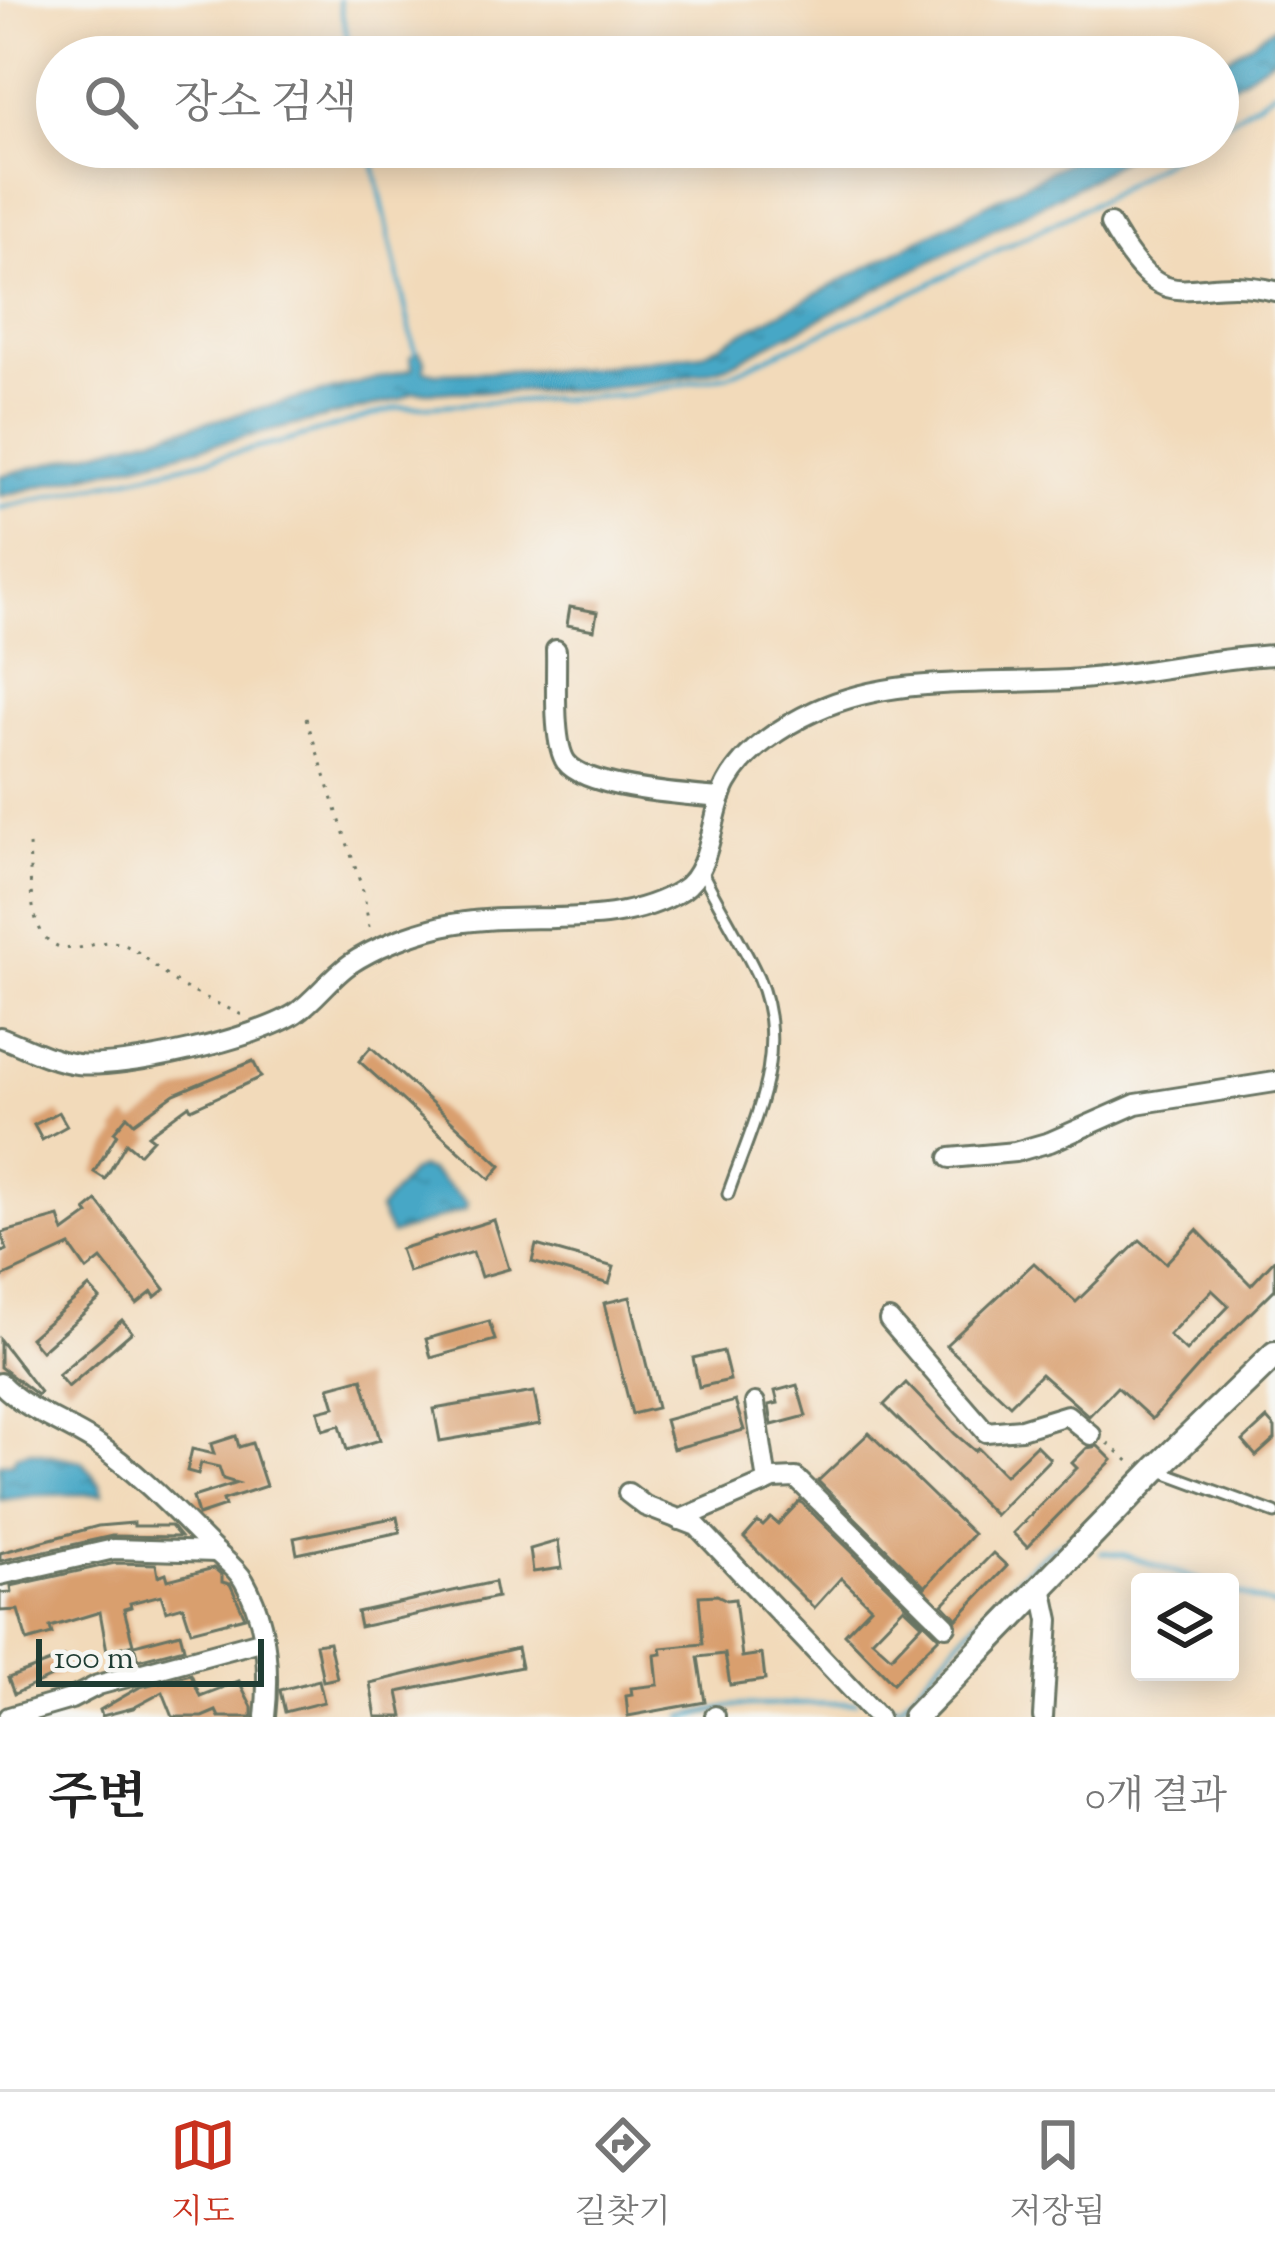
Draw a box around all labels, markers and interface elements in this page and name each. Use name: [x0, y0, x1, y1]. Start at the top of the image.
search box: [36, 36, 1239, 168]
icon: search: [78, 69, 144, 135]
text: 장소 검색: [174, 74, 357, 139]
map controls: [1131, 1573, 1239, 1681]
button: layers: [1131, 1573, 1239, 1681]
scale bar: [36, 1633, 264, 1686]
text: 100 m: [54, 1636, 134, 1684]
text: 주변: [48, 1764, 147, 1837]
text: 0개 결과: [1085, 1771, 1227, 1827]
tab: 지도: [170, 2112, 236, 2238]
tab: 길찾기: [575, 2112, 670, 2238]
tab: 저장됨: [1010, 2112, 1105, 2238]

